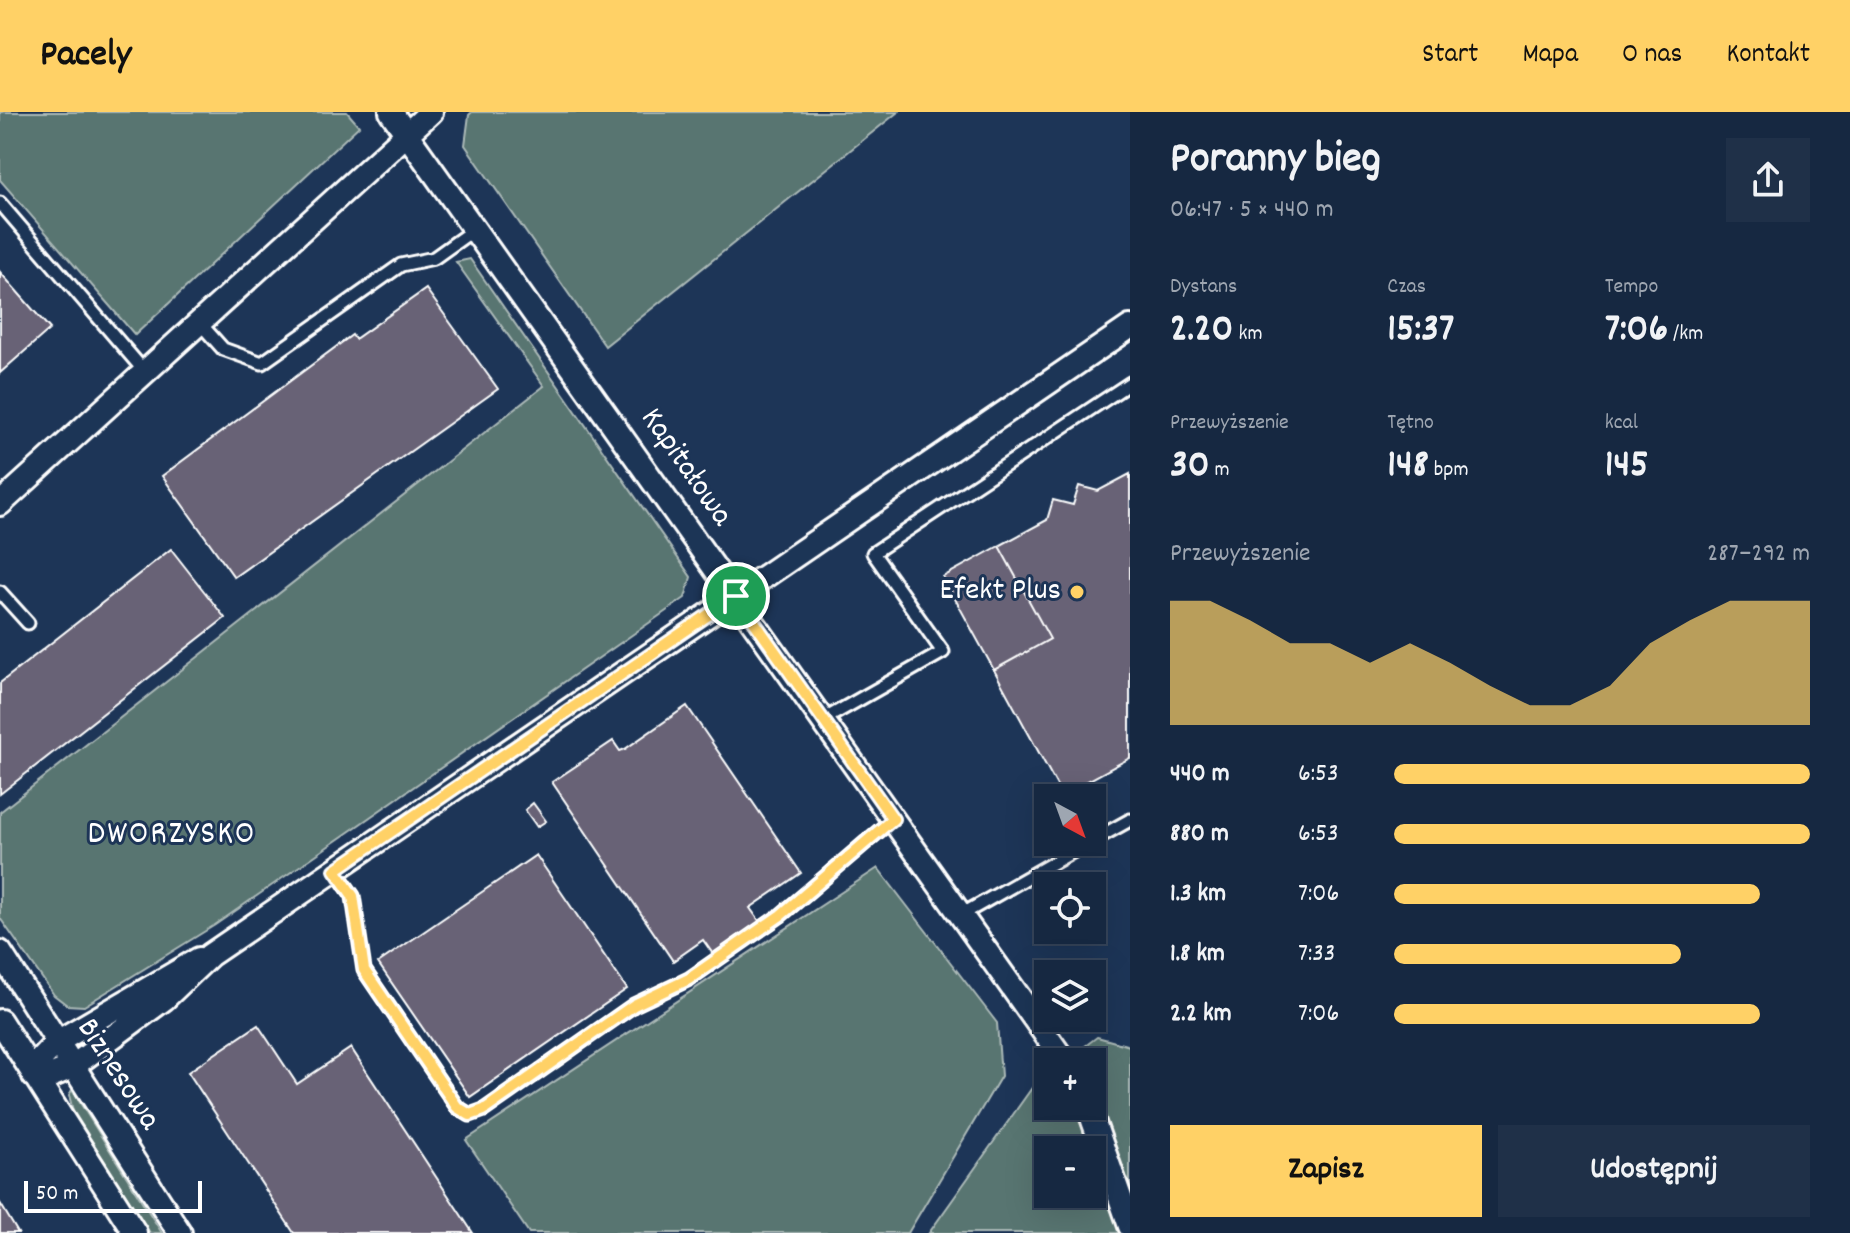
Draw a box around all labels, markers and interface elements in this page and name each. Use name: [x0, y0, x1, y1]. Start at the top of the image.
text: Pacely: [40, 29, 132, 84]
text: Start: [1422, 36, 1478, 76]
text: Mapa: [1522, 36, 1578, 76]
text: O nas: [1622, 36, 1682, 76]
text: Kontakt: [1726, 36, 1810, 76]
text: Poranny bieg: [1170, 130, 1381, 193]
button: share: [1726, 138, 1810, 222]
text: 06:47 · 5 × 440 m: [1170, 192, 1334, 229]
text: Dystans: [1170, 272, 1237, 303]
text: Czas: [1387, 272, 1426, 303]
text: Tempo: [1605, 272, 1658, 303]
text: 2.20: [1170, 303, 1233, 360]
text: 15:37: [1387, 303, 1454, 360]
text: 7:06: [1605, 303, 1668, 360]
text: km: [1233, 319, 1263, 350]
text: /km: [1668, 319, 1703, 350]
street label: Kapitałowa: [627, 399, 743, 537]
text: Przewyższenie: [1170, 408, 1289, 439]
text: Tętno: [1387, 408, 1434, 439]
text: kcal: [1605, 408, 1638, 439]
text: 30: [1170, 439, 1210, 496]
text: 148: [1387, 439, 1429, 496]
text: 145: [1605, 439, 1649, 496]
text: m: [1210, 455, 1230, 486]
text: bpm: [1429, 455, 1469, 486]
text: Przewyższenie: [1170, 536, 1310, 573]
text: 287–292 m: [1707, 536, 1810, 573]
pin: [702, 562, 770, 630]
place label: Efekt Plus: [939, 569, 1061, 615]
icon: arrive: [714, 574, 758, 618]
marker: Efekt Plus: [1068, 583, 1086, 601]
text: 440 m: [1170, 756, 1230, 793]
text: 6:53: [1298, 756, 1339, 793]
north arrow: [1034, 784, 1106, 856]
map controls: [1034, 784, 1106, 1208]
district label: DWORZYSKO: [88, 811, 256, 860]
text: 880 m: [1170, 816, 1229, 853]
text: 6:53: [1298, 816, 1339, 853]
button: locate: [1034, 872, 1106, 944]
text: 1.3 km: [1170, 876, 1226, 913]
text: 7:06: [1298, 876, 1339, 913]
text: 1.8 km: [1170, 936, 1225, 973]
text: 7:33: [1298, 936, 1335, 973]
button: layers: [1034, 960, 1106, 1032]
text: 2.2 km: [1170, 996, 1232, 1033]
text: 7:06: [1298, 996, 1339, 1033]
street label: Biznesowa: [64, 1010, 171, 1141]
button: +: [1034, 1048, 1106, 1120]
button: Zapisz: [1170, 1125, 1482, 1217]
button: Udostępnij: [1498, 1125, 1810, 1217]
button: −: [1034, 1136, 1106, 1208]
scale bar: [24, 1177, 202, 1213]
text: 50 m: [36, 1179, 78, 1210]

